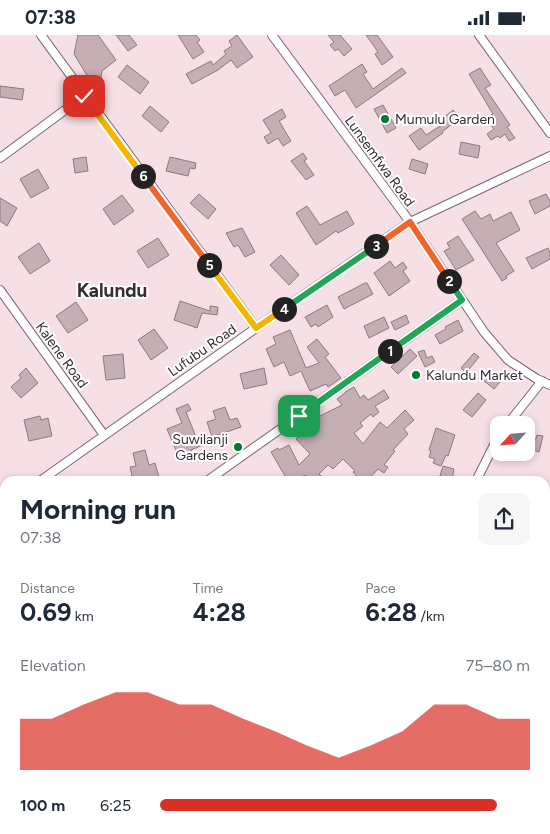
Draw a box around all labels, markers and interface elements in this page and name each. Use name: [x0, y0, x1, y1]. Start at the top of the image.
text: 07:38: [25, 6, 76, 29]
pin: [63, 75, 105, 117]
icon: check: [70, 82, 98, 110]
place label: Mumulu Garden: [395, 111, 495, 128]
street label: Lunsemfwa Road: [341, 113, 418, 210]
marker: Mumulu Garden: [379, 113, 391, 125]
pin: 6: [130, 163, 156, 189]
text: 6: [139, 168, 148, 185]
pin: 3: [364, 233, 388, 259]
text: 3: [373, 238, 380, 255]
pin: 5: [196, 253, 222, 277]
text: 5: [205, 257, 214, 274]
pin: 2: [436, 269, 462, 293]
text: 2: [445, 273, 454, 290]
district label: Kalundu: [77, 279, 147, 302]
pin: 4: [272, 297, 296, 321]
text: 4: [280, 301, 289, 318]
street label: Kalene Road: [32, 319, 91, 392]
street label: Lufubu Road: [165, 321, 240, 380]
pin: 1: [378, 339, 402, 363]
text: 1: [388, 343, 393, 360]
place label: Kalundu Market: [426, 367, 523, 384]
marker: Kalundu Market: [410, 369, 422, 381]
pin: [278, 395, 320, 437]
icon: arrive: [285, 402, 313, 430]
north arrow: [490, 416, 535, 461]
map controls: [490, 416, 535, 461]
place label: Suwilanji Gardens: [172, 431, 228, 464]
marker: Suwilanji Gardens: [232, 441, 244, 453]
text: Morning run: [20, 492, 176, 526]
button: share: [478, 493, 530, 545]
text: 07:38: [20, 528, 61, 547]
text: Distance: [20, 580, 75, 597]
text: Time: [193, 580, 223, 597]
text: Pace: [365, 580, 396, 597]
text: 0.69: [20, 597, 71, 627]
text: 4:28: [193, 597, 246, 627]
text: 6:28: [365, 597, 417, 627]
text: km: [71, 608, 94, 625]
text: /km: [417, 608, 445, 625]
text: Elevation: [20, 656, 86, 675]
text: 75–80 m: [466, 656, 530, 675]
text: 100 m: [20, 796, 65, 815]
text: 6:25: [100, 796, 131, 815]

